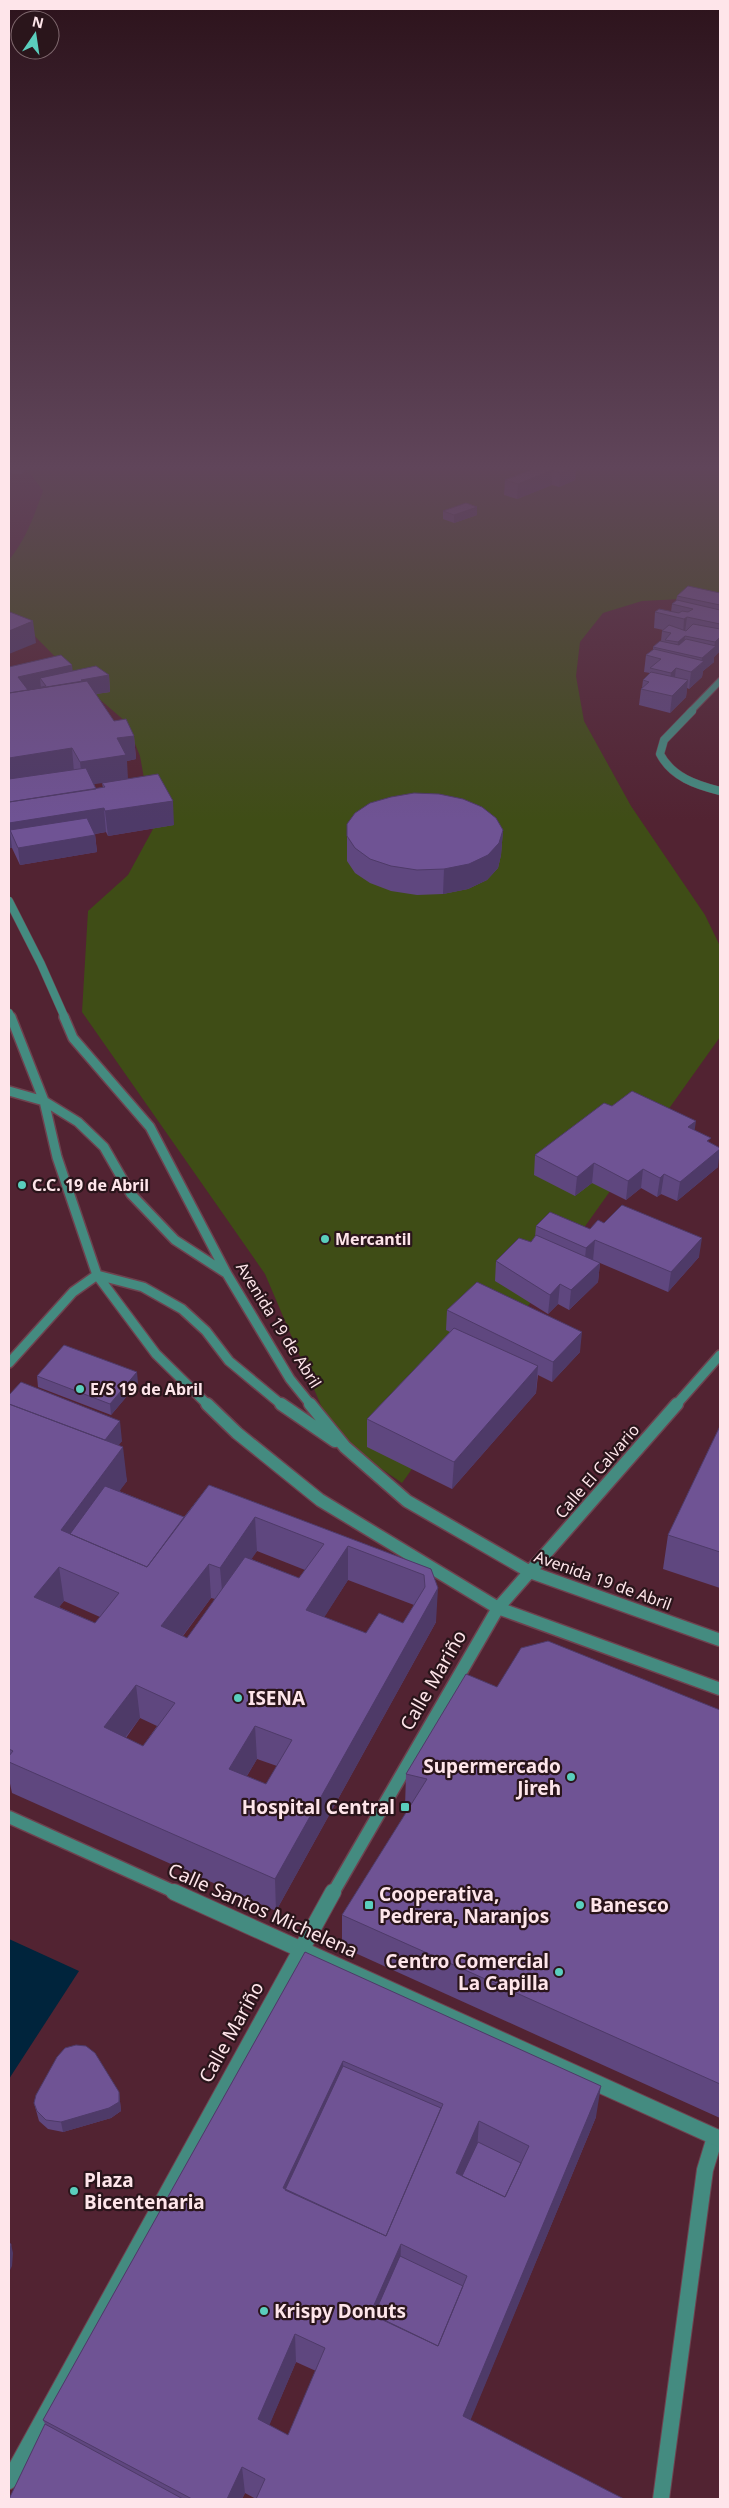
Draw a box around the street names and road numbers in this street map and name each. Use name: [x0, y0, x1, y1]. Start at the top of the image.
street label: Avenida 19 de Abril: [231, 1258, 327, 1392]
street label: Calle El Calvario: [550, 1419, 644, 1523]
street label: Avenida 19 de Abril: [531, 1545, 675, 1615]
street label: Calle Mariño: [394, 1625, 472, 1735]
street label: Calle Santos Michelena: [164, 1856, 362, 1964]
street label: Calle Mariño: [192, 1977, 270, 2087]

